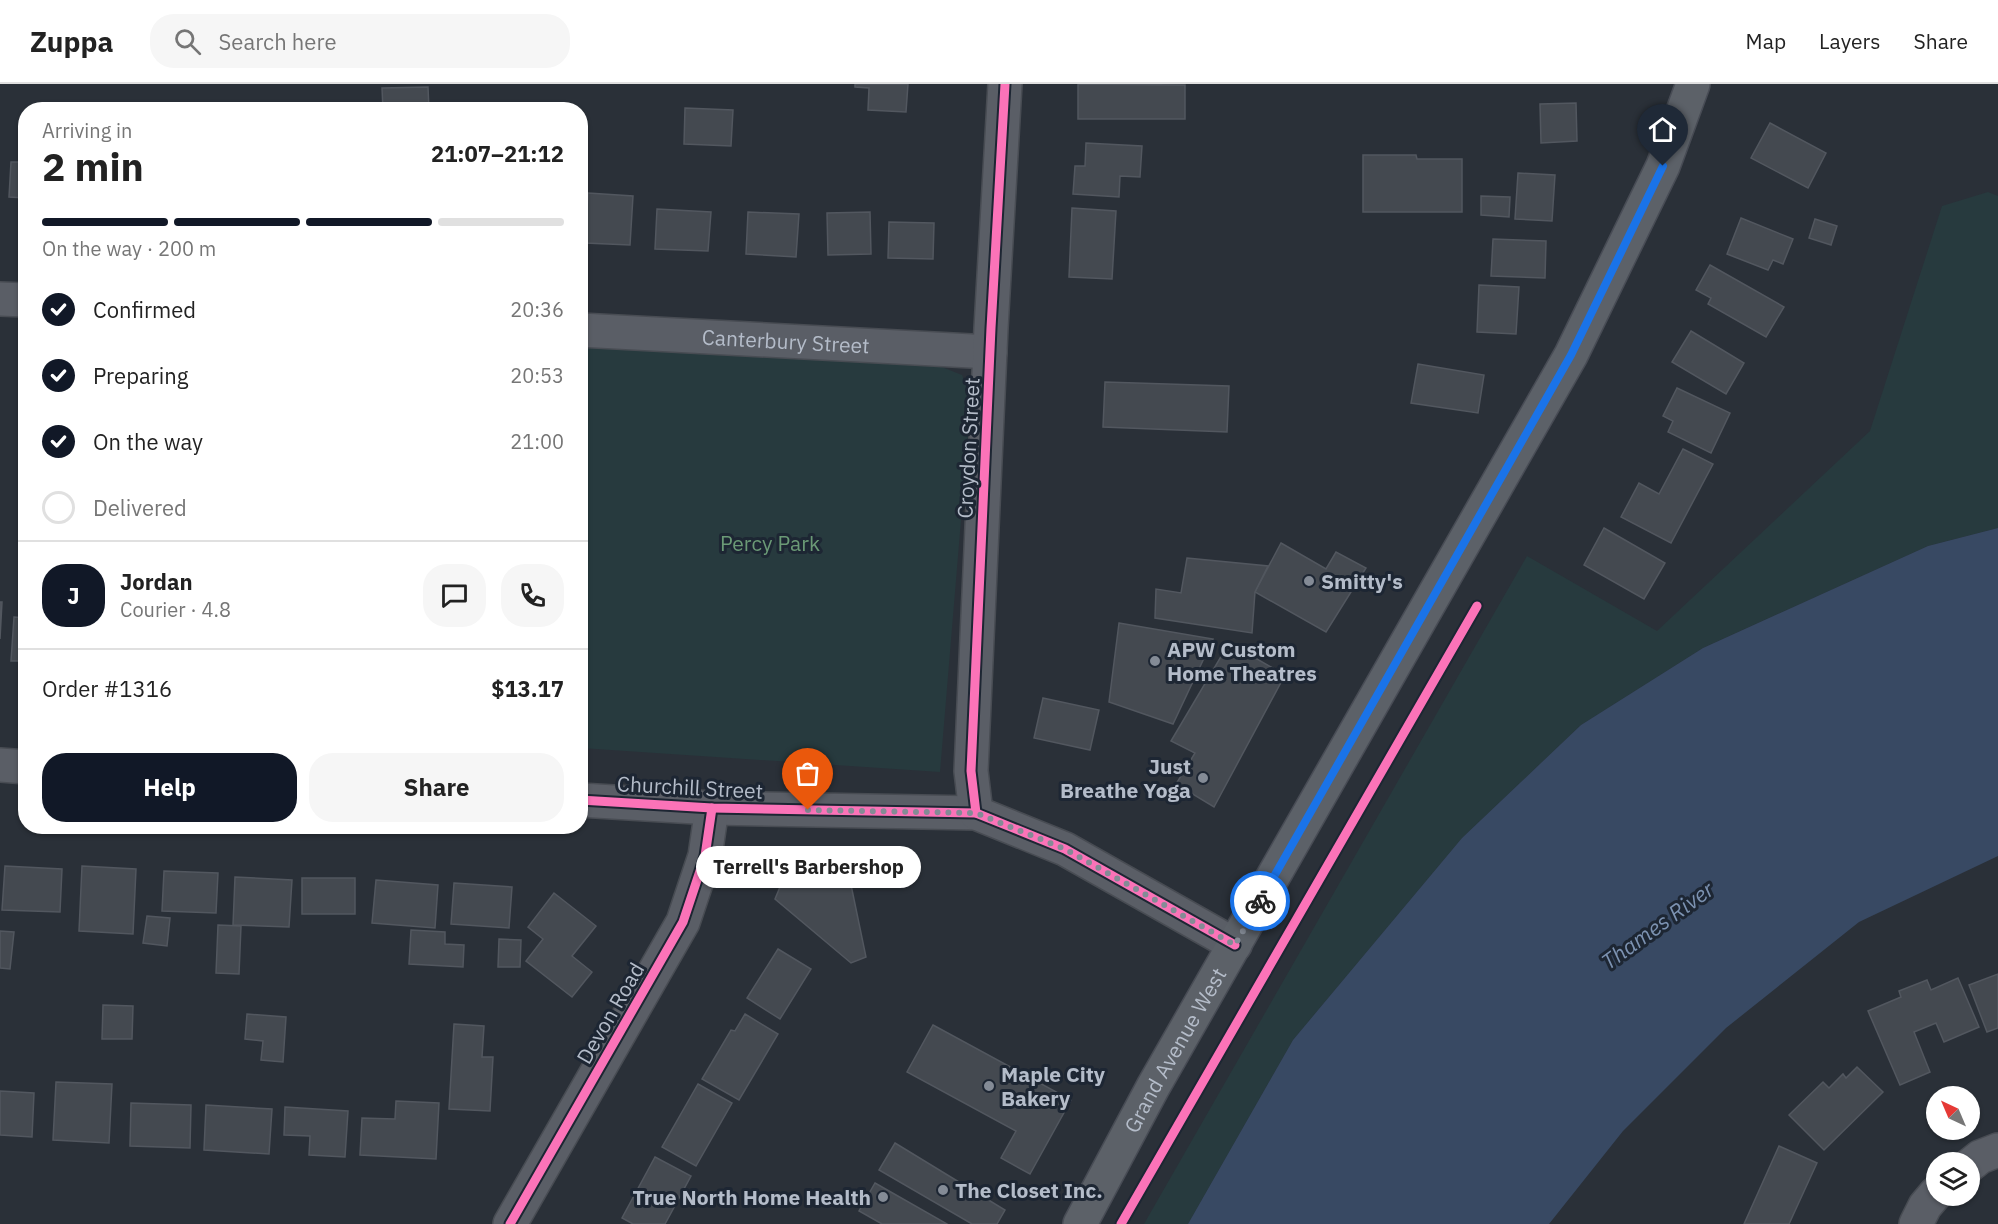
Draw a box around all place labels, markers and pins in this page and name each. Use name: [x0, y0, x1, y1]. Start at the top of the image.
pin: [1637, 104, 1688, 166]
place label: Smitty's: [1321, 567, 1403, 595]
marker: Smitty's: [1302, 574, 1316, 588]
place label: APW Custom Home Theatres: [1167, 635, 1317, 687]
marker: APW Custom Home Theatres: [1148, 654, 1162, 668]
pin: [782, 748, 833, 810]
place label: Just Breathe Yoga: [1060, 752, 1191, 804]
marker: Just Breathe Yoga: [1196, 771, 1210, 785]
callout: Terrell's Barbershop: [696, 846, 920, 888]
place label: Maple City Bakery: [1001, 1060, 1106, 1112]
marker: Maple City Bakery: [982, 1079, 996, 1093]
place label: The Closet Inc.: [955, 1176, 1103, 1204]
place label: True North Home Health: [632, 1183, 871, 1211]
marker: The Closet Inc.: [936, 1183, 950, 1197]
marker: True North Home Health: [876, 1190, 890, 1204]

